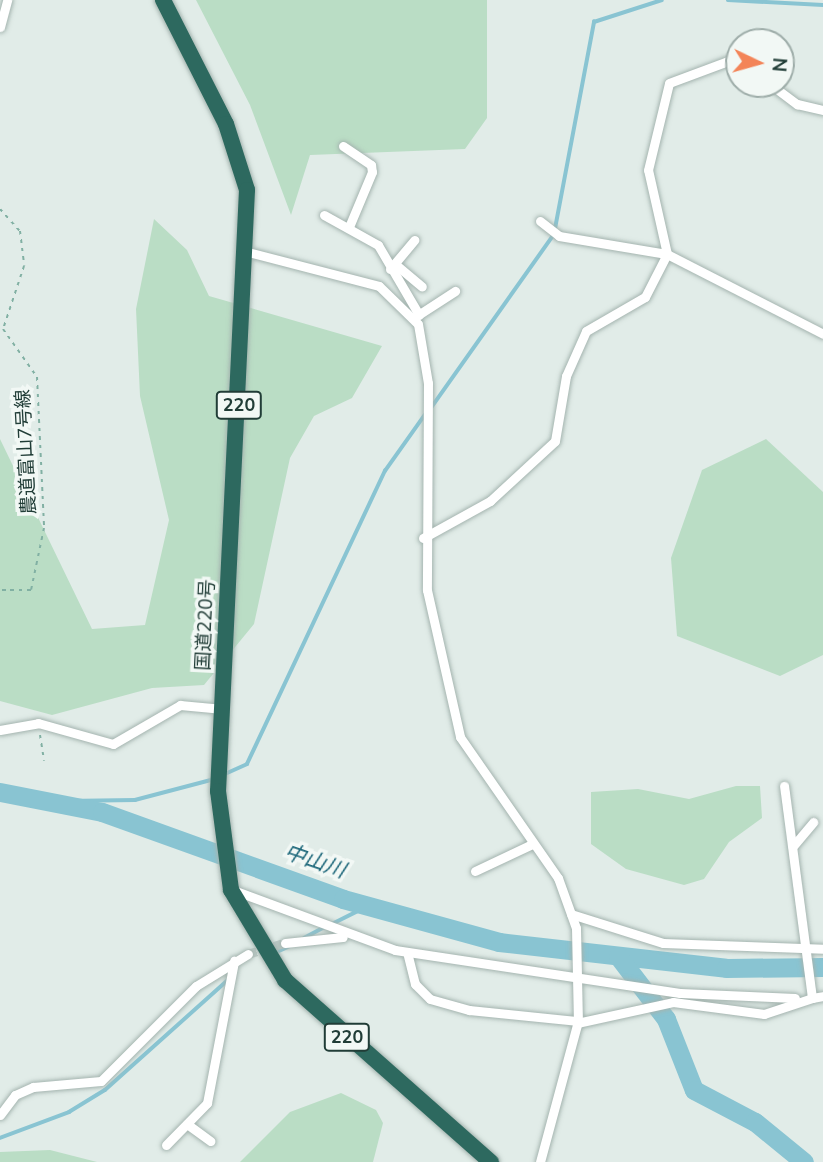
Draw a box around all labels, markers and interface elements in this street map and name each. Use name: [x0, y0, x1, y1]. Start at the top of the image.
north arrow: [725, 28, 795, 98]
text: N: [765, 56, 792, 73]
street label: 農道富山7号線: [12, 389, 42, 515]
road number: 220: [215, 390, 264, 419]
street label: 国道220号: [192, 579, 220, 671]
water label: 中山川: [281, 839, 349, 883]
road number: 220: [322, 1022, 372, 1052]

